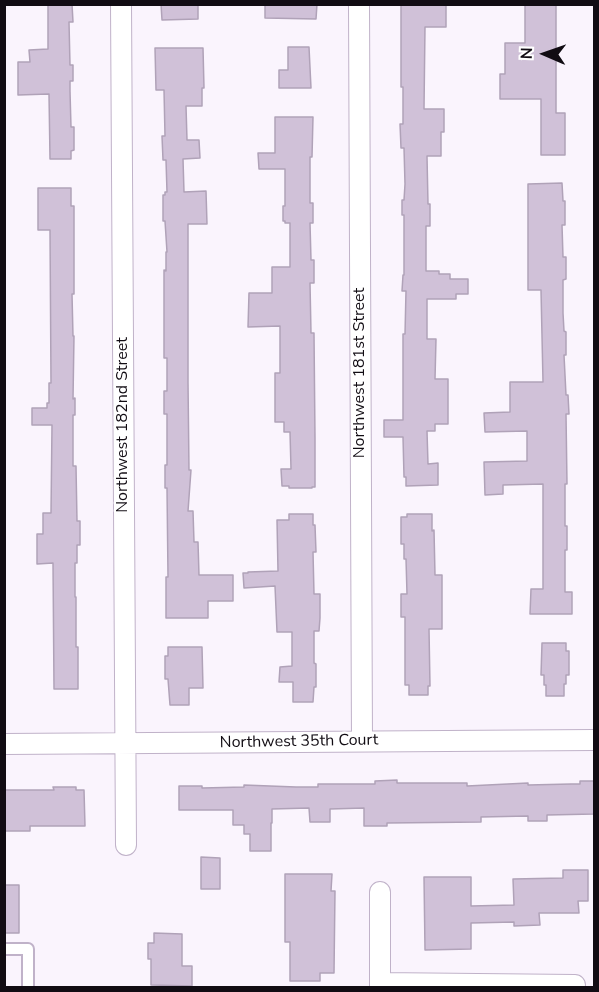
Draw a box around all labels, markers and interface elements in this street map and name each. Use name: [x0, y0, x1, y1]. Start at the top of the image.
north arrow: [515, 24, 575, 84]
text: N: [516, 47, 538, 60]
street label: Northwest 181st Street: [350, 288, 370, 458]
street label: Northwest 182nd Street: [113, 337, 133, 513]
street label: Northwest 35th Court: [220, 731, 378, 753]

